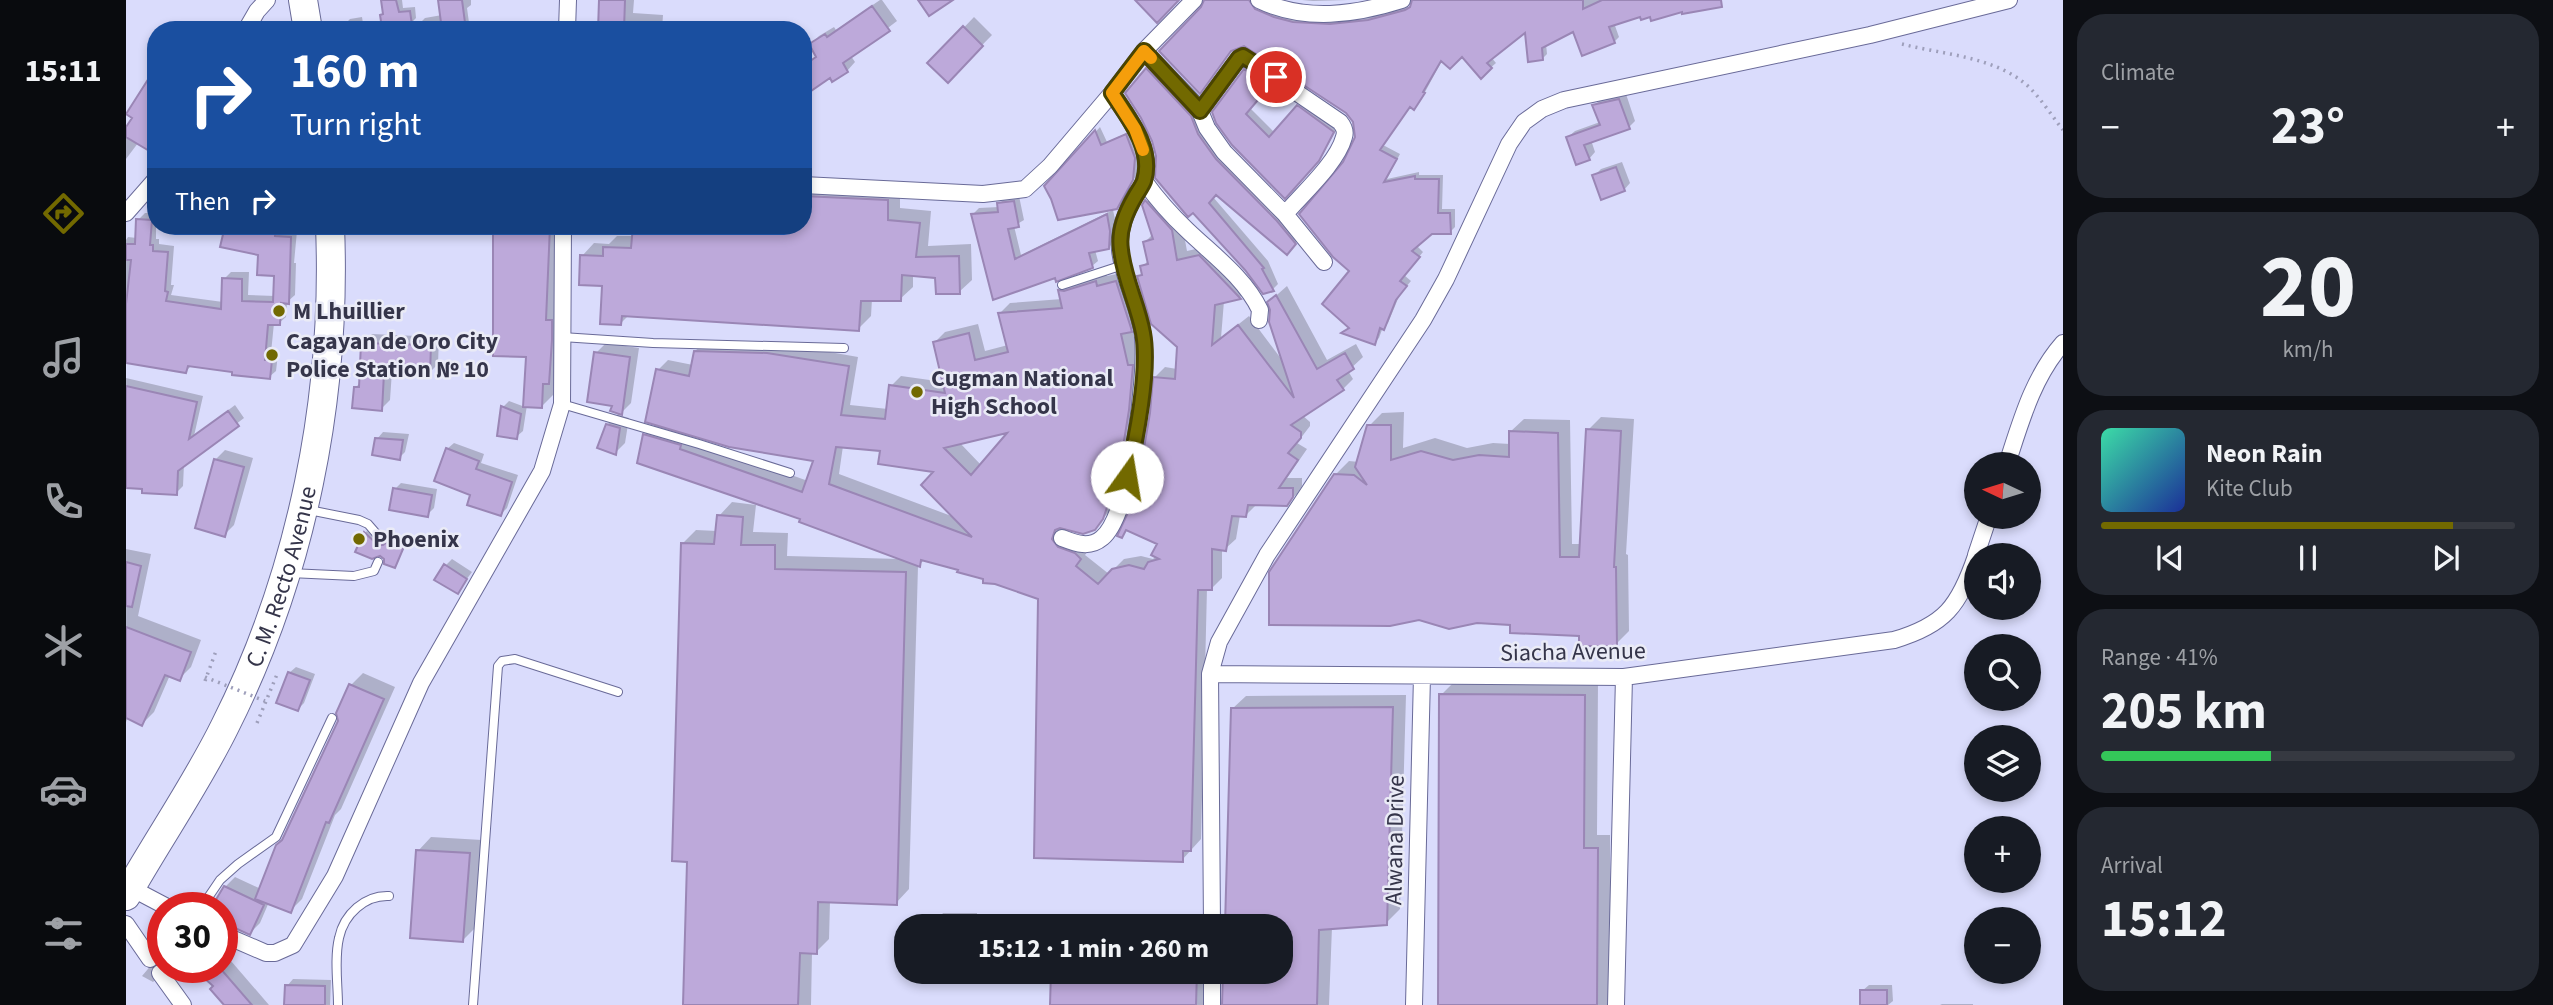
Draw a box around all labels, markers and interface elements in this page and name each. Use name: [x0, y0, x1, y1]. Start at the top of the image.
text: 160 m: [290, 37, 419, 107]
pin: [1246, 47, 1306, 107]
text: 15:11: [24, 48, 102, 94]
icon: right: [175, 49, 266, 140]
text: Climate: [2101, 56, 2175, 89]
icon: arrive: [1257, 58, 1295, 96]
text: 23°: [2271, 90, 2345, 164]
text: −: [2101, 101, 2120, 155]
text: +: [2496, 101, 2515, 155]
text: Turn right: [290, 102, 421, 148]
icon: right: [244, 182, 282, 220]
text: Then: [175, 183, 230, 220]
icon: directions: [39, 189, 88, 238]
text: 20: [2260, 223, 2356, 352]
place label: M Lhuillier: [293, 294, 405, 329]
marker: M Lhuillier: [271, 303, 287, 319]
place label: Cagayan de Oro City Police Station № 10: [286, 324, 498, 387]
icon: music: [39, 333, 88, 382]
text: km/h: [2282, 333, 2334, 366]
marker: Cagayan de Oro City Police Station № 10: [264, 347, 280, 363]
place label: Cugman National High School: [931, 361, 1114, 424]
marker: Cugman National High School: [909, 384, 925, 400]
text: Neon Rain: [2206, 435, 2323, 472]
position arrow: [1090, 440, 1164, 514]
north arrow: [1964, 452, 2040, 528]
map controls: [1964, 452, 2041, 984]
text: Kite Club: [2206, 472, 2293, 505]
icon: phone: [39, 477, 88, 526]
street label: C. M. Recto Avenue: [236, 483, 325, 673]
place label: Phoenix: [373, 522, 459, 557]
marker: Phoenix: [351, 531, 367, 547]
icon: previous: [2151, 539, 2189, 577]
icon: pause: [2289, 539, 2327, 577]
icon: next: [2427, 539, 2465, 577]
button: sound: [1964, 543, 2041, 620]
icon: climate: [39, 621, 88, 670]
street label: Siacha Avenue: [1500, 633, 1646, 671]
button: search: [1964, 634, 2041, 711]
text: Range · 41%: [2101, 641, 2218, 674]
text: 205 km: [2101, 675, 2267, 749]
button: layers: [1964, 725, 2041, 802]
icon: car: [39, 765, 88, 814]
street label: Alwana Drive: [1376, 775, 1414, 905]
button: +: [1964, 816, 2041, 893]
text: Arrival: [2101, 849, 2163, 882]
text: 15:12: [2101, 883, 2226, 957]
speed limit sign: 30: [147, 892, 238, 983]
button: −: [1964, 907, 2041, 984]
icon: filters: [39, 909, 88, 958]
text: 15:12 · 1 min · 260 m: [978, 930, 1209, 967]

